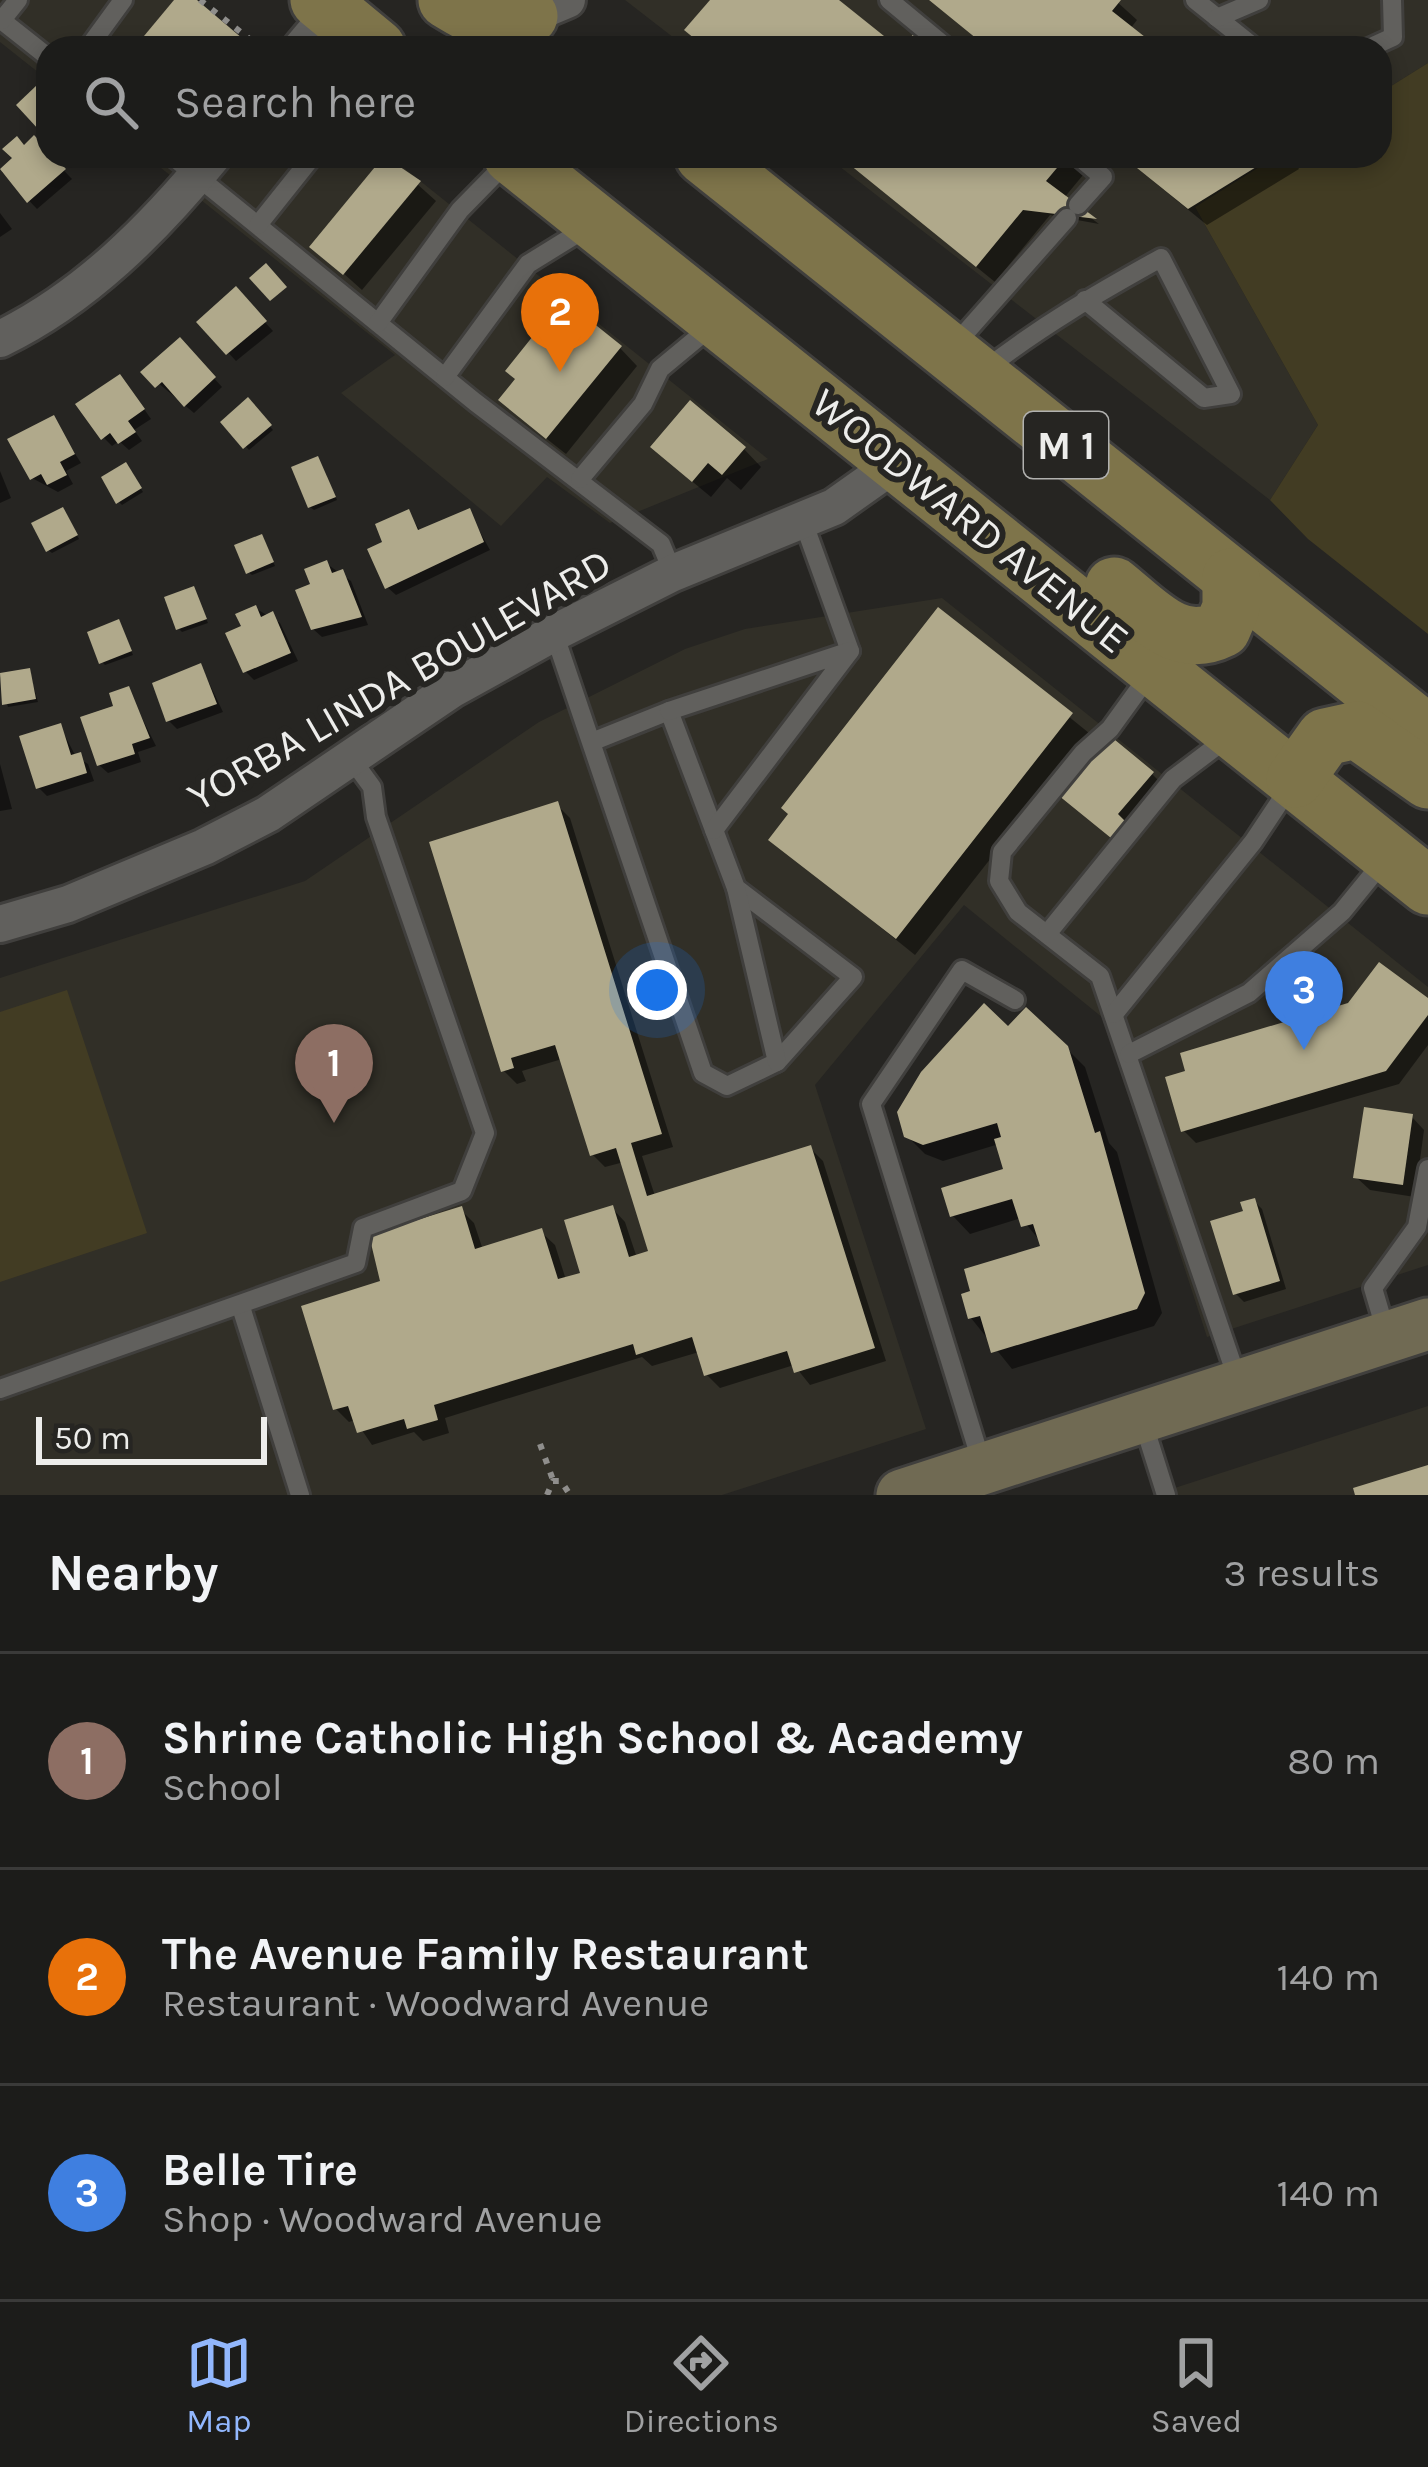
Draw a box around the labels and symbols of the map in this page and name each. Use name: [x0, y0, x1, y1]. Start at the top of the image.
pin: 2: [521, 273, 599, 372]
street label: WOODWARD AVENUE: [802, 378, 1139, 664]
road number: M 1: [1024, 412, 1108, 478]
street label: YORBA LINDA BOULEVARD: [179, 538, 620, 822]
pin: 3: [1265, 951, 1343, 1050]
your location: [627, 960, 687, 1020]
pin: 1: [295, 1024, 373, 1123]
scale bar: [36, 1411, 267, 1464]

